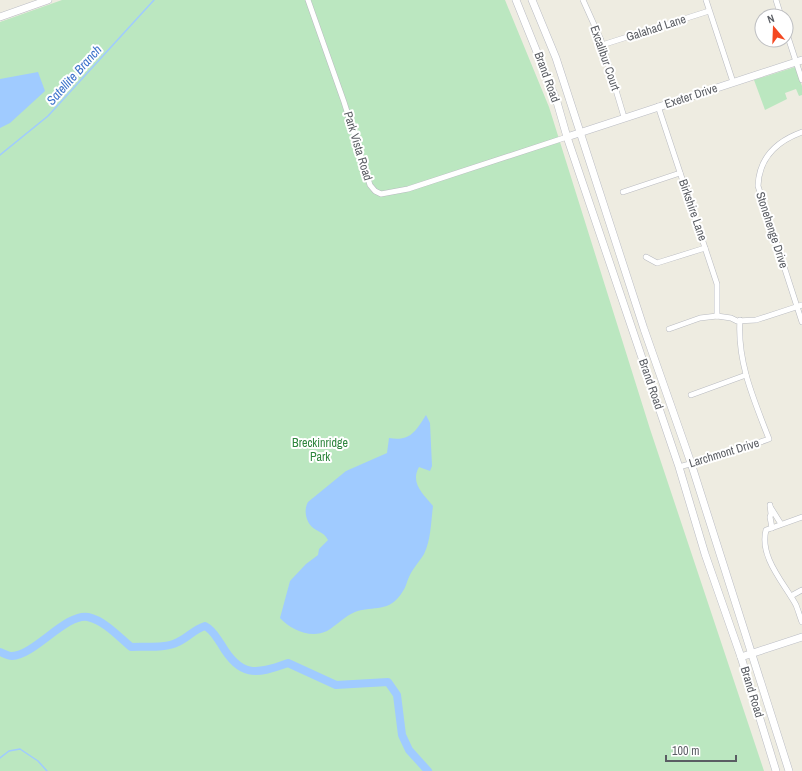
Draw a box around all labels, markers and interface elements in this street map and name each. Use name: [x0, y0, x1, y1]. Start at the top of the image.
north arrow: [754, 8, 794, 48]
street label: Galahad Lane: [624, 11, 688, 45]
text: N: [765, 11, 776, 26]
street label: Excalibur Court: [586, 23, 624, 93]
water label: Satellite Branch: [43, 41, 106, 109]
street label: Brand Road: [531, 50, 563, 104]
street label: Exeter Drive: [663, 80, 719, 112]
street label: Park Vista Road: [340, 109, 376, 183]
street label: Birkshire Lane: [675, 177, 711, 243]
street label: Stonehenge Drive: [752, 190, 792, 270]
street label: Brand Road: [635, 357, 667, 411]
park label: Breckinridge Park: [292, 435, 348, 465]
street label: Larchmont Drive: [687, 435, 761, 471]
street label: Brand Road: [737, 665, 767, 719]
scale bar: [666, 737, 736, 763]
text: 100 m: [672, 743, 699, 759]

